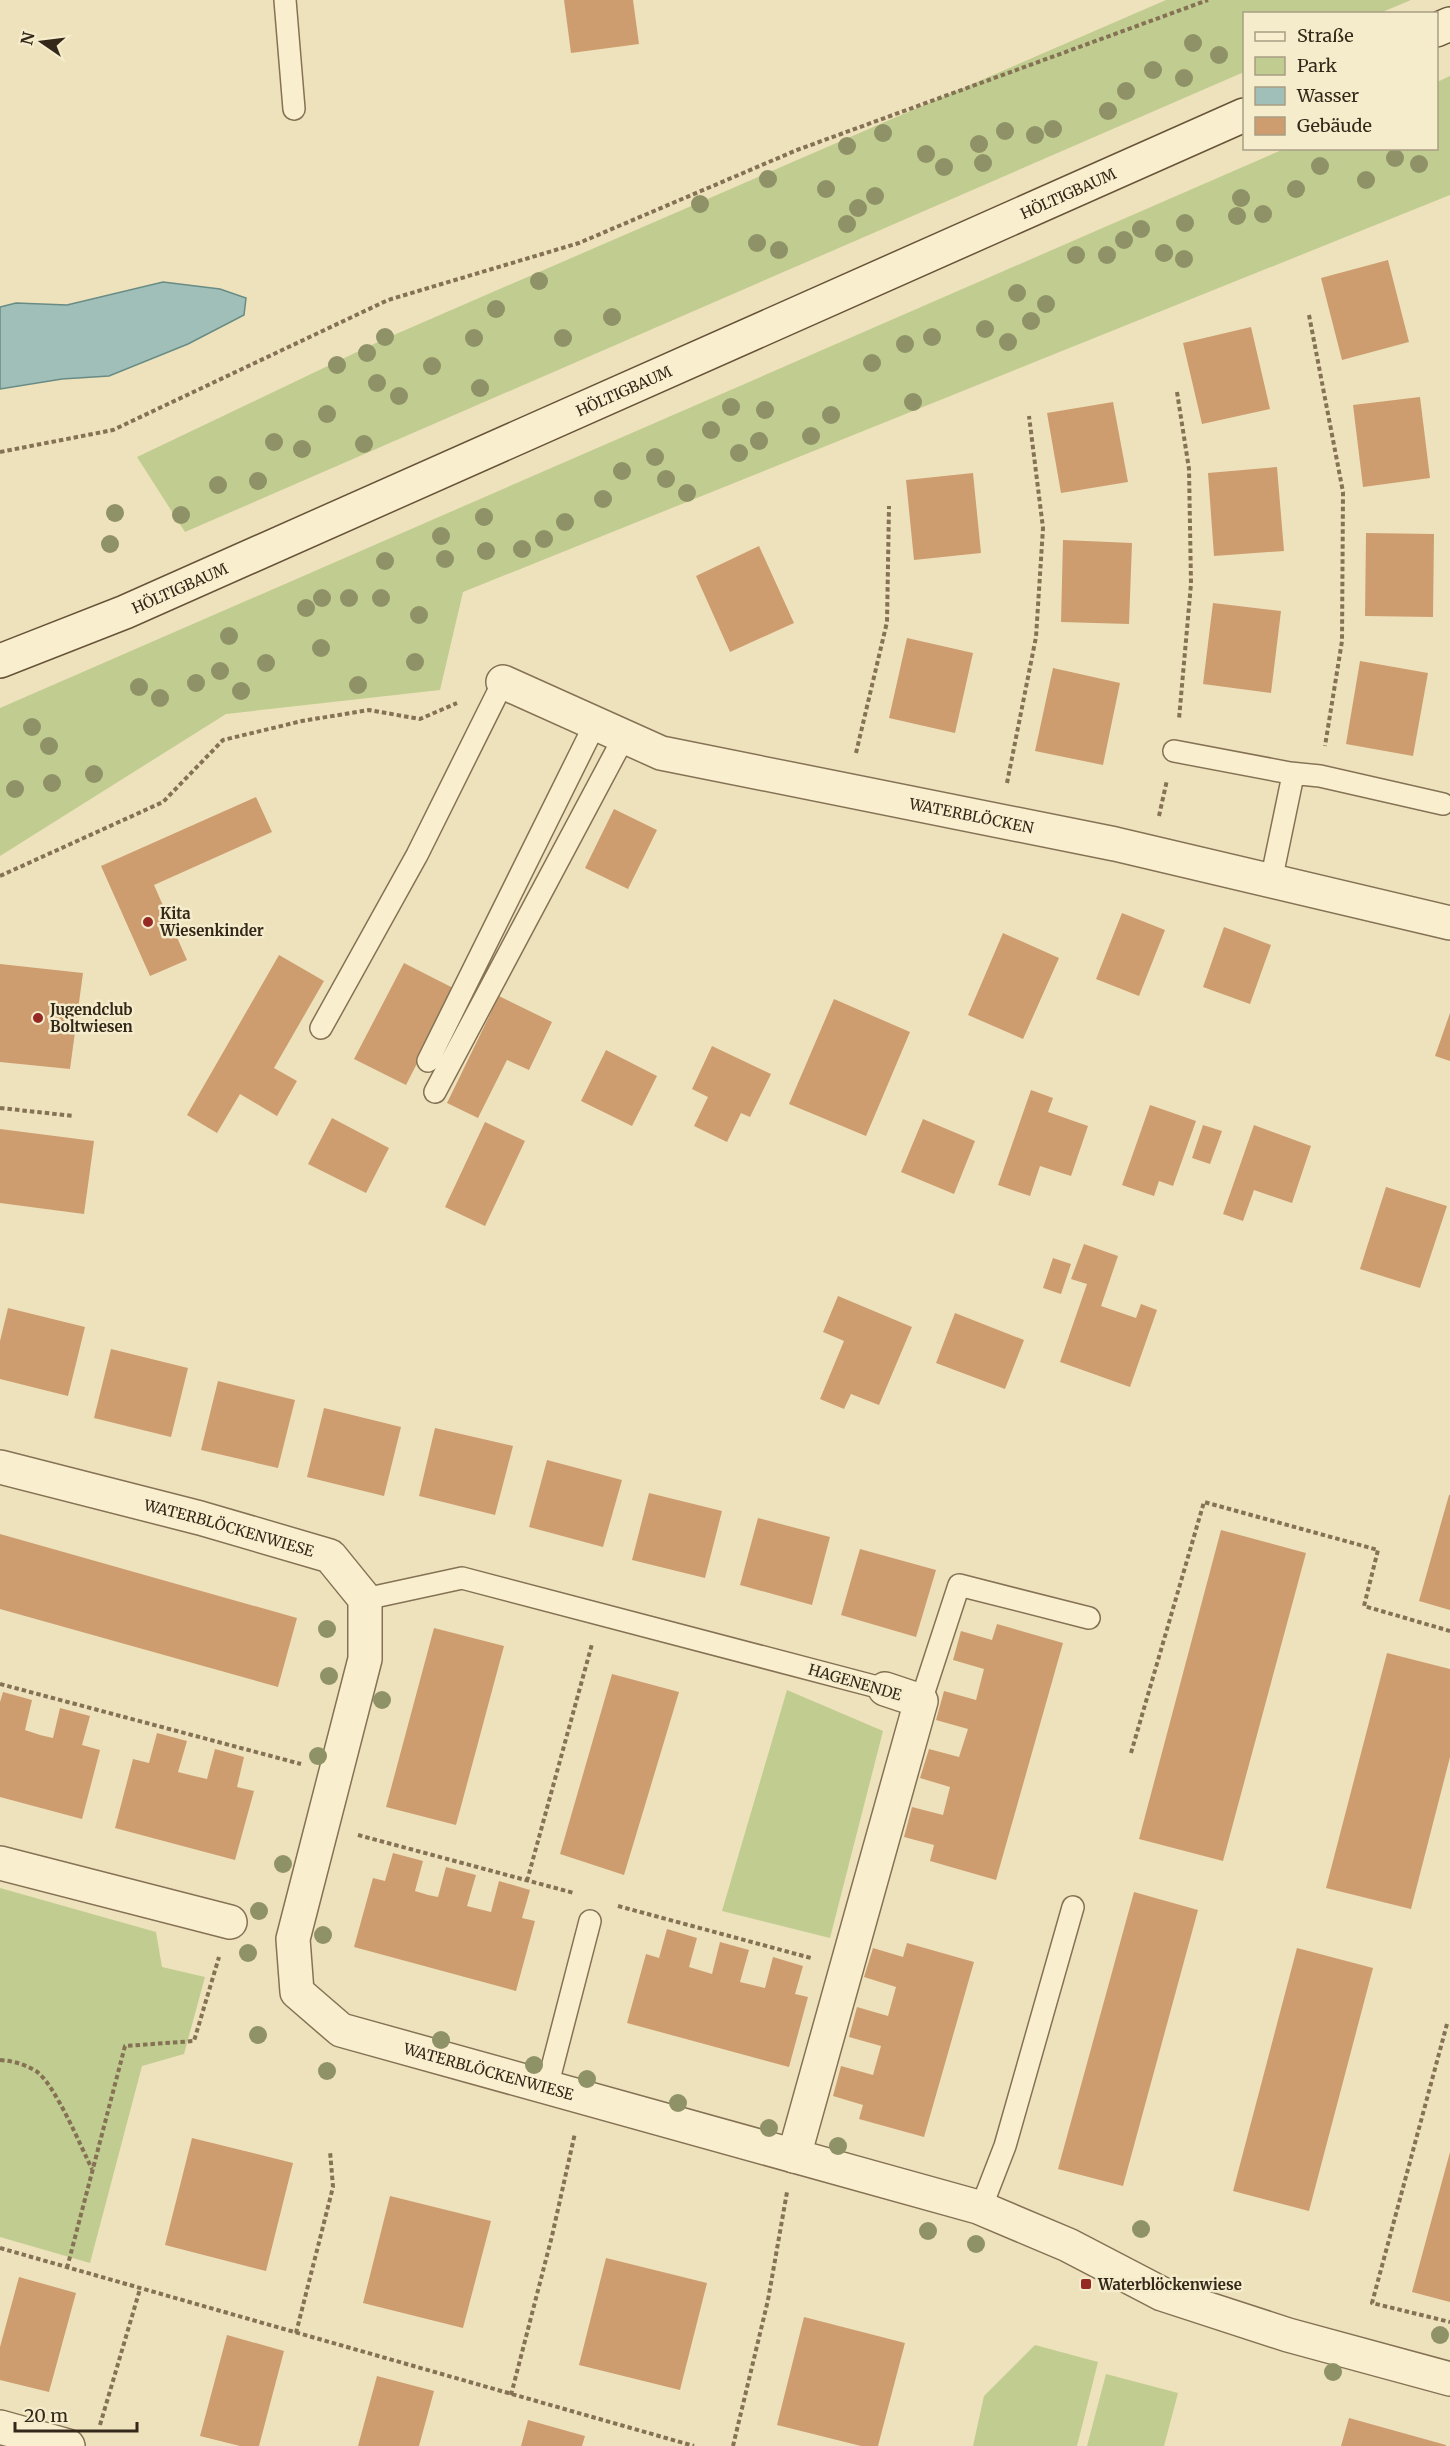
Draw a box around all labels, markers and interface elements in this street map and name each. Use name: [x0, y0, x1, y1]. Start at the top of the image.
north arrow: [12, 12, 72, 72]
legend: [1243, 12, 1438, 150]
text: Straße: [1297, 24, 1354, 47]
text: N: [16, 29, 39, 47]
text: Park: [1297, 54, 1338, 77]
text: Wasser: [1296, 84, 1359, 107]
text: Gebäude: [1297, 114, 1372, 137]
street label: HÖLTIGBAUM: [1017, 164, 1119, 223]
street label: HÖLTIGBAUM: [573, 361, 675, 420]
street label: HÖLTIGBAUM: [129, 558, 231, 617]
street label: WATERBLÖCKEN: [907, 793, 1036, 837]
place label: Kita Wiesenkinder: [159, 904, 264, 940]
marker: Kita Wiesenkinder: [141, 915, 155, 929]
place label: Jugendclub Boltwiesen: [49, 1000, 133, 1036]
marker: Jugendclub Boltwiesen: [31, 1011, 45, 1025]
street label: WATERBLÖCKENWIESE: [141, 1494, 317, 1560]
street label: HAGENENDE: [806, 1660, 904, 1705]
street label: WATERBLÖCKENWIESE: [401, 2038, 576, 2104]
place label: Waterblöckenwiese: [1097, 2275, 1242, 2294]
marker: Waterblöckenwiese: [1079, 2277, 1093, 2291]
scale bar: [15, 2395, 136, 2433]
text: 20 m: [24, 2404, 68, 2427]

